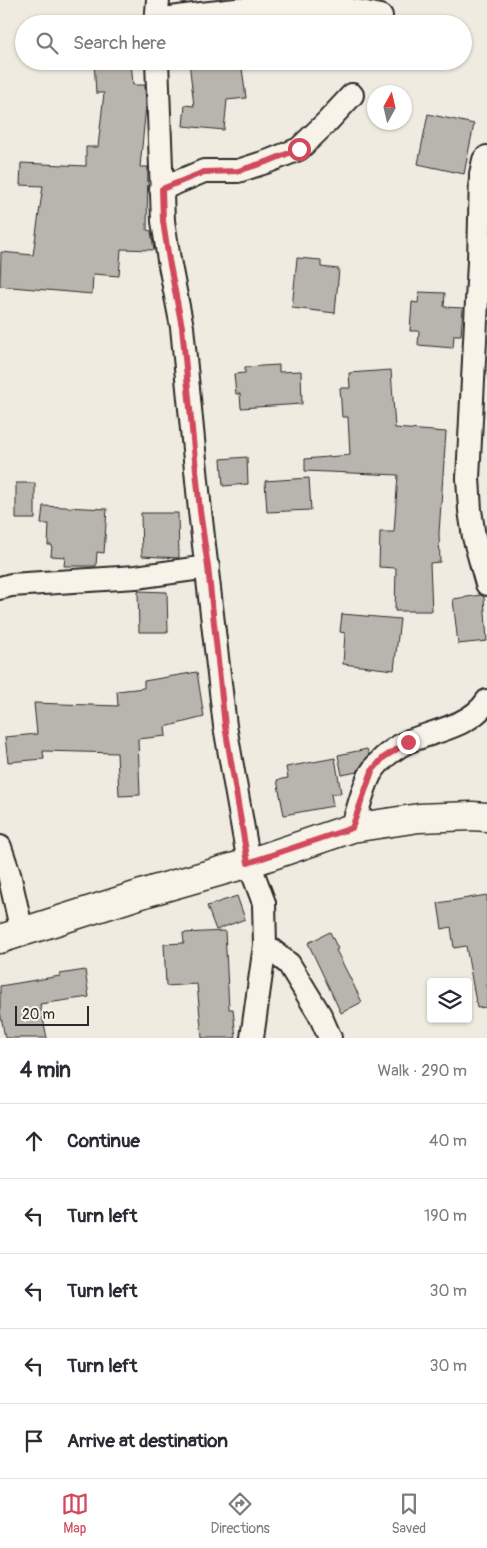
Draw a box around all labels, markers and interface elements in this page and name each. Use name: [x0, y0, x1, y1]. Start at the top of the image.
search box: [15, 15, 472, 70]
icon: search: [33, 29, 61, 57]
text: Search here: [73, 31, 166, 55]
north arrow: [367, 85, 412, 130]
route start: [288, 138, 311, 161]
route end: [397, 731, 420, 754]
map controls: [427, 978, 472, 1023]
button: layers: [427, 978, 472, 1023]
scale bar: [15, 1003, 89, 1026]
text: 20 m: [22, 1006, 55, 1023]
text: 4 min: [20, 1057, 71, 1084]
text: Walk · 290 m: [378, 1061, 467, 1081]
icon: ahead: [20, 1127, 48, 1155]
text: Continue: [67, 1129, 140, 1153]
text: 40 m: [429, 1131, 467, 1151]
icon: left: [20, 1202, 48, 1230]
text: Turn left: [67, 1204, 137, 1228]
text: 190 m: [424, 1206, 467, 1226]
icon: left: [20, 1277, 48, 1305]
text: Turn left: [67, 1279, 137, 1303]
text: 30 m: [429, 1281, 467, 1301]
icon: left: [20, 1352, 48, 1380]
text: Turn left: [67, 1354, 137, 1378]
text: 30 m: [429, 1356, 467, 1376]
icon: arrive: [20, 1427, 48, 1455]
text: Arrive at destination: [67, 1429, 228, 1453]
tab: Map: [61, 1490, 89, 1537]
tab: Directions: [210, 1490, 270, 1537]
tab: Saved: [391, 1490, 426, 1537]

